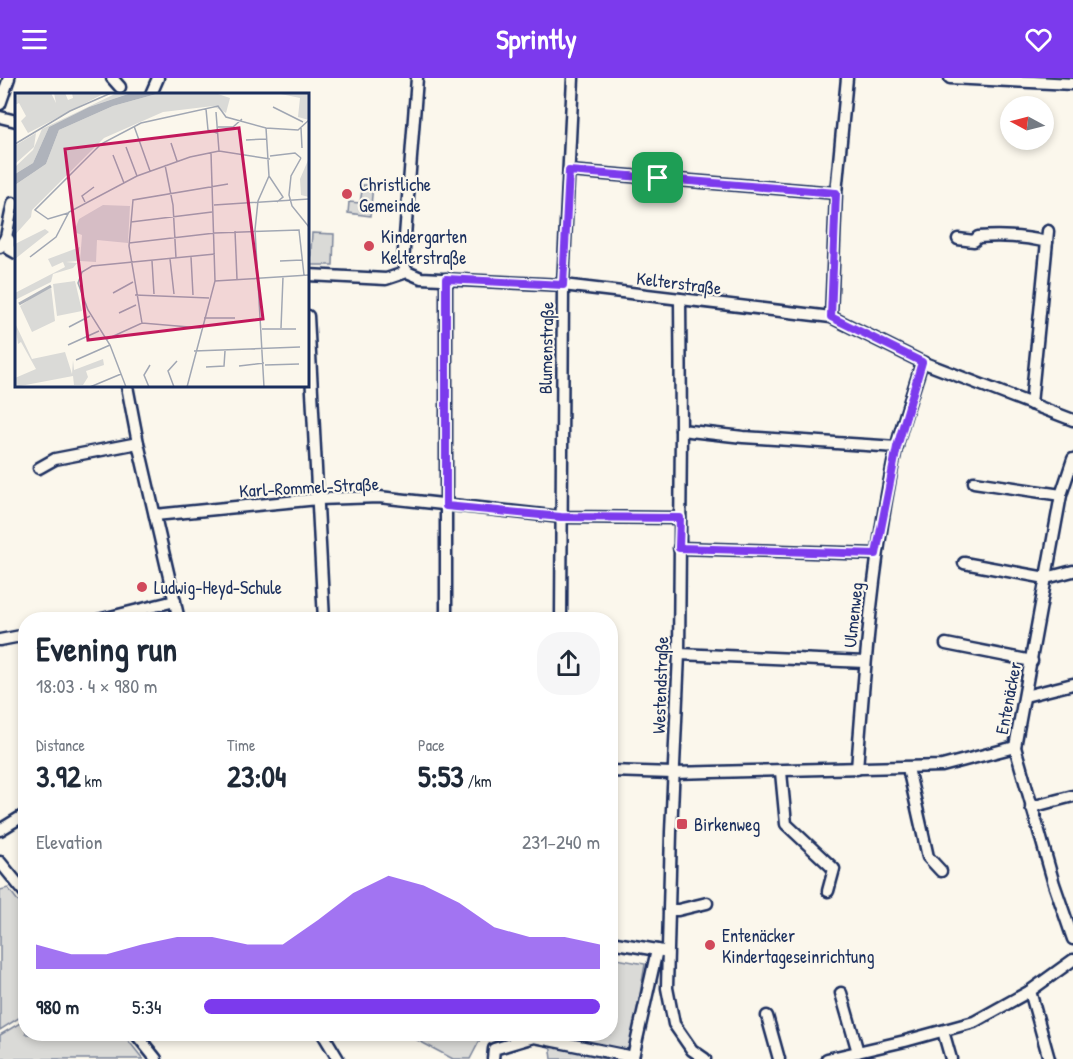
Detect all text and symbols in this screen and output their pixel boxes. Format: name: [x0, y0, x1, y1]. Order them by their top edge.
text: Sprintly: [496, 21, 577, 57]
icon: menu: [18, 23, 51, 56]
icon: heart: [1022, 23, 1055, 56]
inset map: [15, 93, 309, 387]
north arrow: [1000, 96, 1054, 150]
map controls: [1000, 96, 1054, 150]
pin: [632, 152, 683, 203]
icon: arrive: [641, 161, 674, 194]
place label: Christliche Gemeinde: [359, 172, 431, 218]
marker: Christliche Gemeinde: [340, 187, 354, 201]
place label: Kindergarten Kelterstraße: [381, 224, 467, 270]
marker: Kindergarten Kelterstraße: [362, 239, 376, 253]
street label: Kelterstraße: [635, 265, 723, 301]
street label: Blumenstraße: [533, 302, 559, 394]
street label: Karl-Rommel-Straße: [239, 471, 379, 503]
place label: Ludwig-Heyd-Schule: [154, 575, 282, 600]
marker: Ludwig-Heyd-Schule: [135, 580, 149, 594]
street label: Ulmenweg: [837, 581, 869, 649]
text: Evening run: [36, 627, 177, 671]
button: share: [537, 632, 600, 695]
street label: Westendstraße: [646, 636, 674, 734]
street label: Entenäcker: [989, 660, 1027, 736]
text: 18:03 · 4 × 980 m: [36, 672, 157, 699]
text: Distance: [36, 734, 85, 756]
text: Time: [227, 734, 255, 756]
text: Pace: [418, 734, 445, 756]
text: 3.92: [36, 756, 81, 796]
text: 23:04: [227, 756, 286, 796]
text: 5:53: [418, 756, 464, 796]
text: km: [81, 770, 102, 792]
text: /km: [464, 770, 492, 792]
place label: Birkenweg: [694, 812, 760, 837]
marker: Birkenweg: [675, 817, 689, 831]
text: Elevation: [36, 828, 102, 855]
text: 231–240 m: [522, 828, 600, 855]
place label: Entenäcker Kindertageseinrichtung: [722, 923, 874, 969]
marker: Entenäcker Kindertageseinrichtung: [703, 938, 717, 952]
text: 980 m: [36, 993, 79, 1020]
text: 5:34: [132, 993, 162, 1020]

